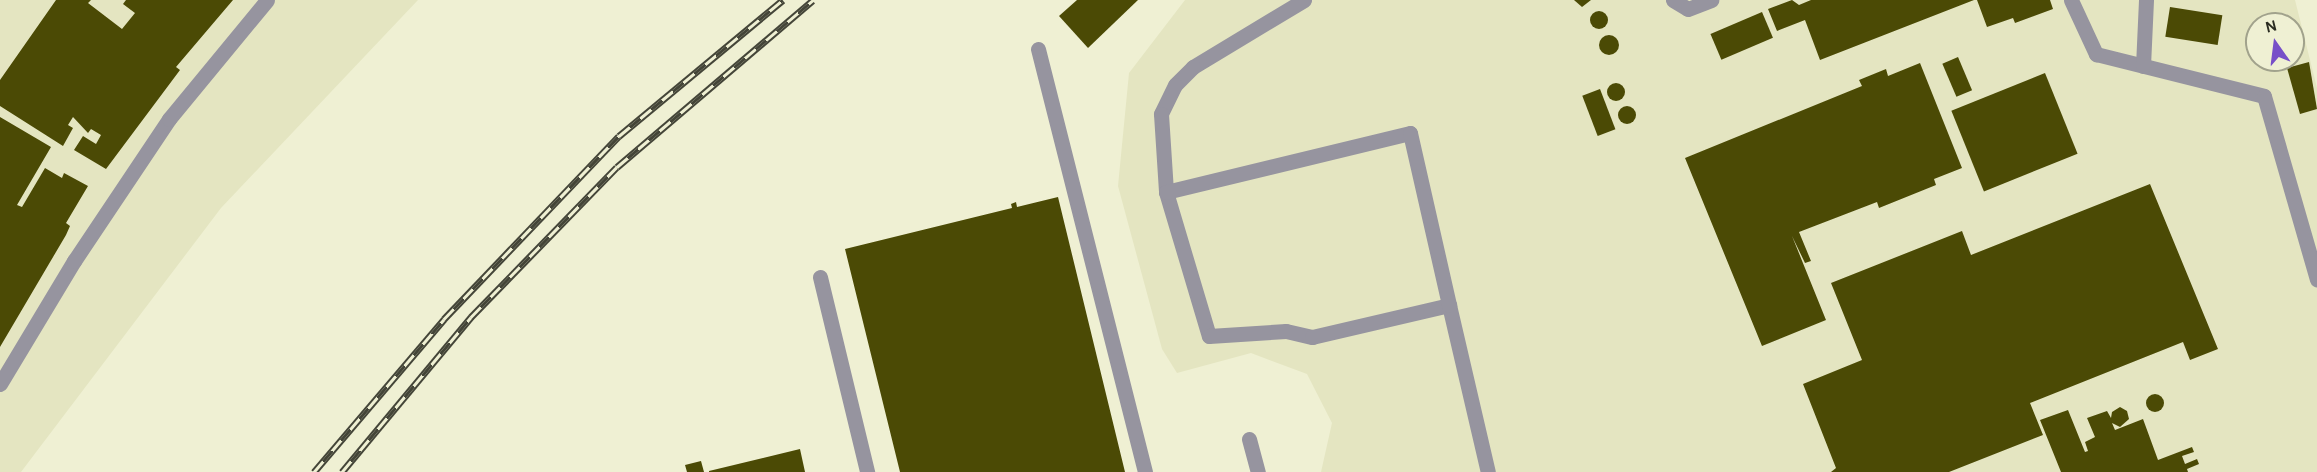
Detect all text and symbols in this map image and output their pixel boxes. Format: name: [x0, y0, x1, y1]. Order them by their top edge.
north arrow: [2245, 12, 2305, 72]
text: N: [2263, 15, 2279, 37]

